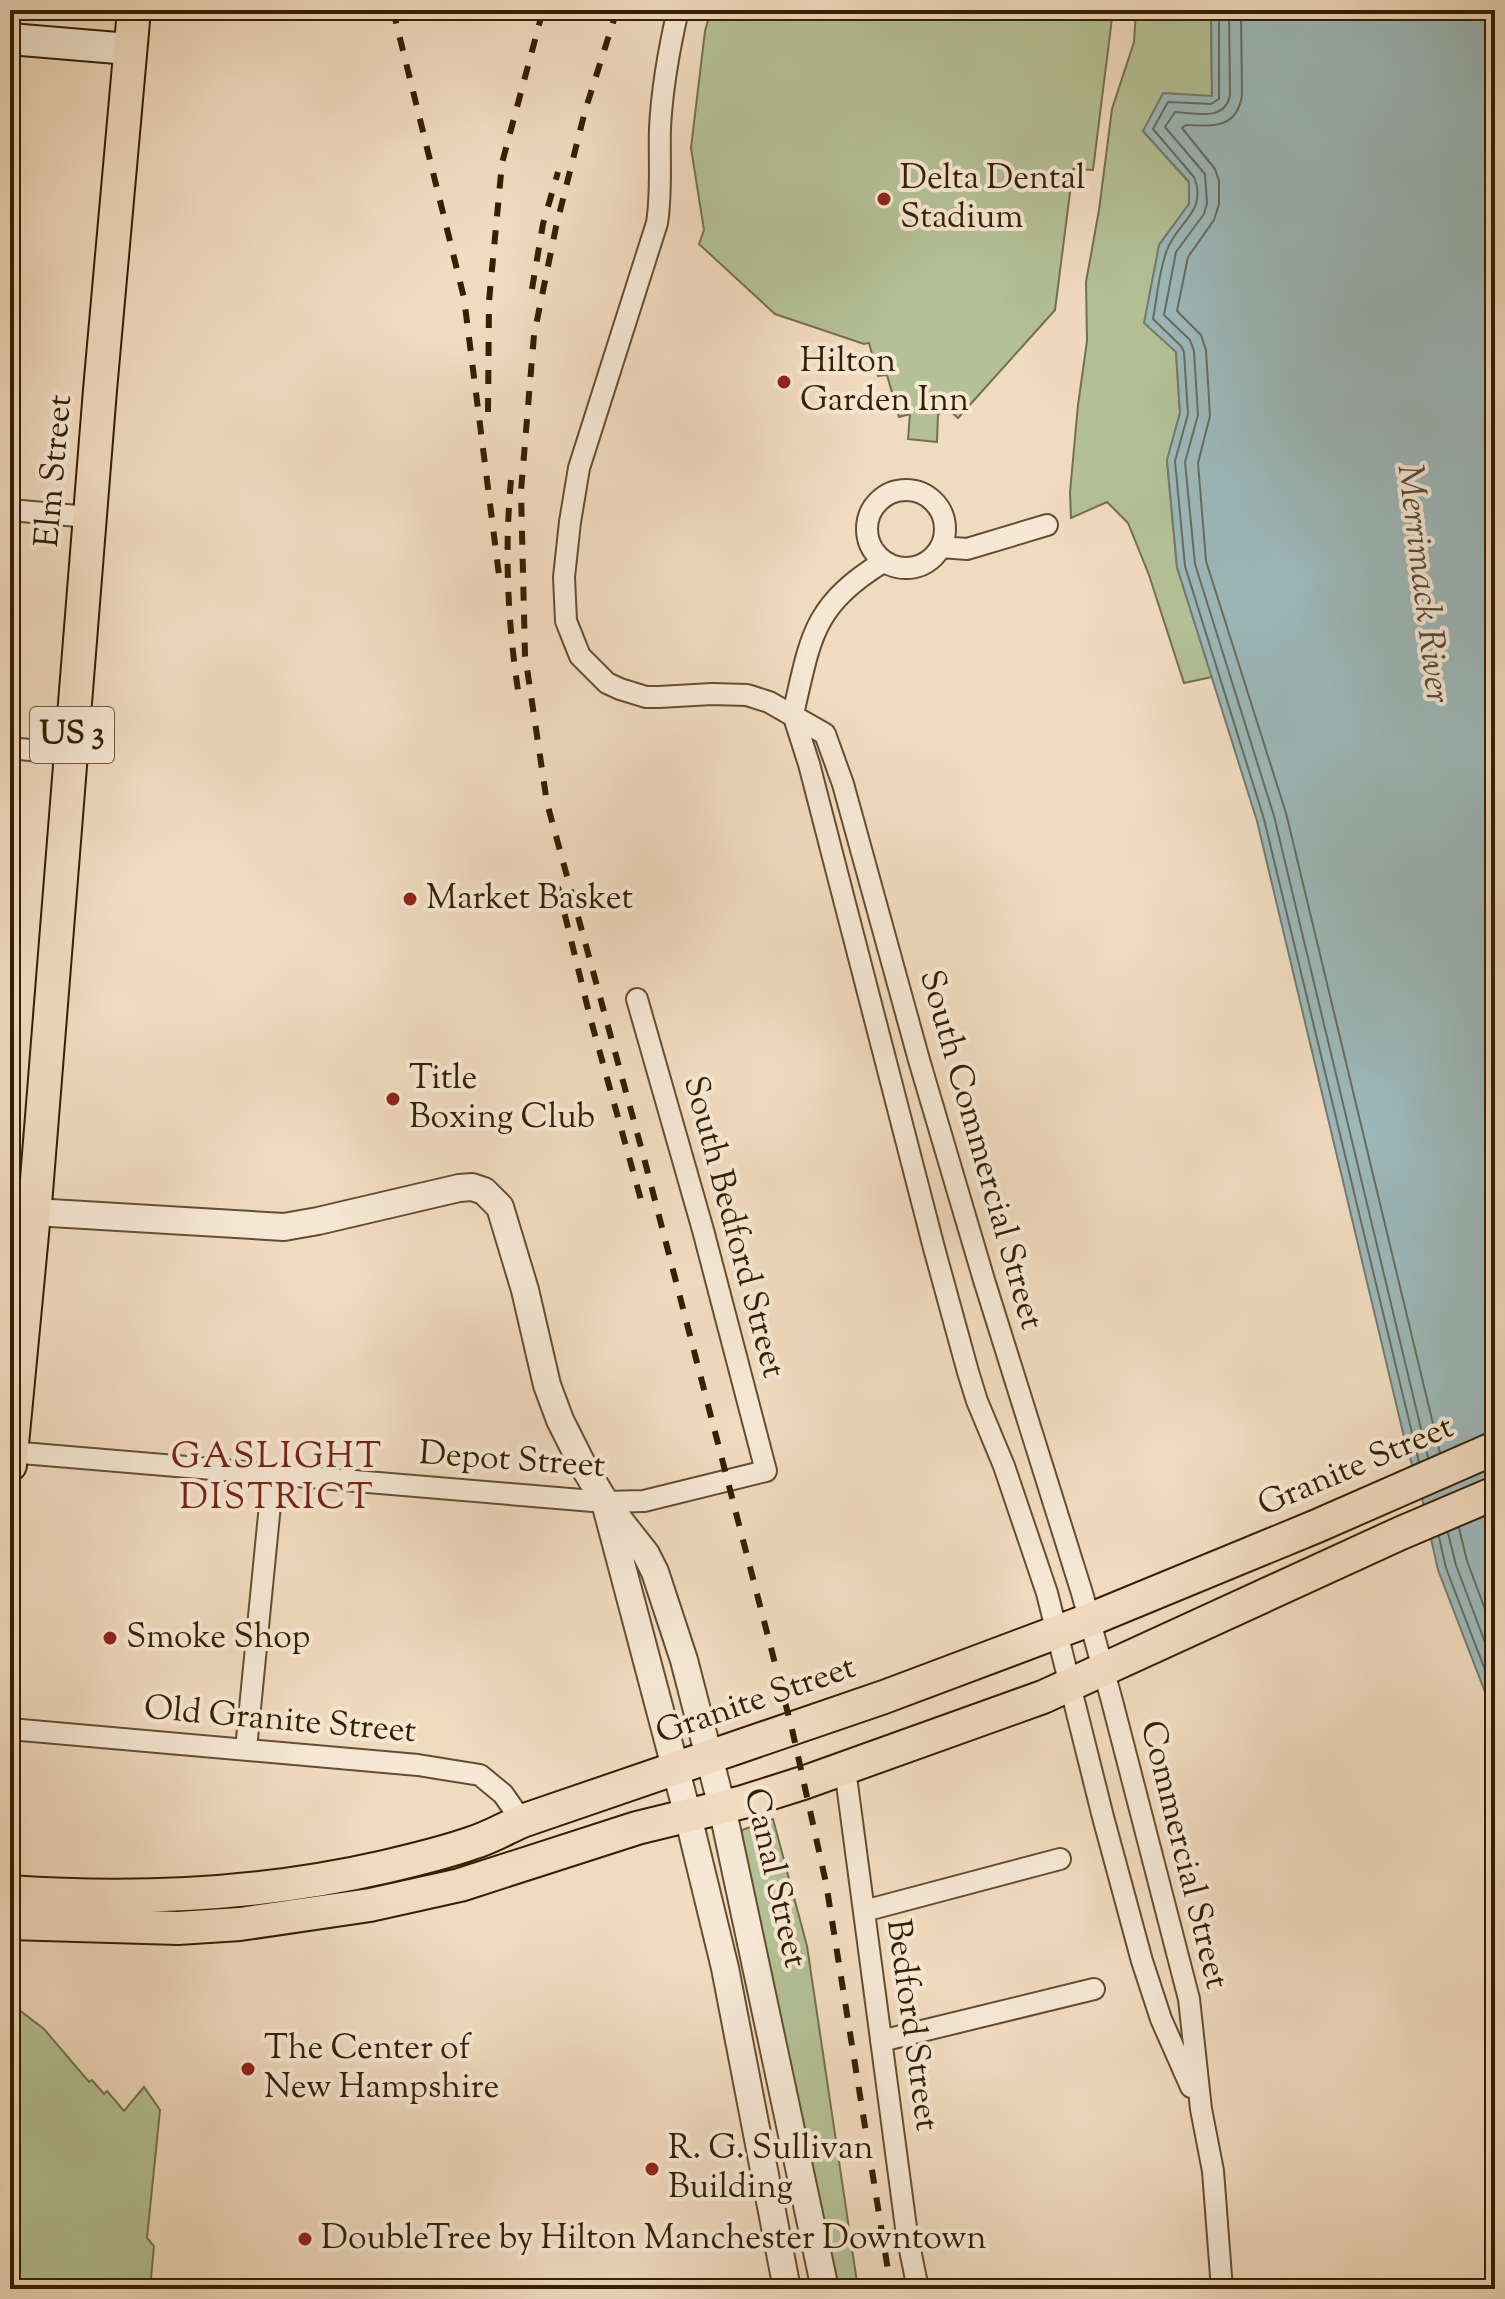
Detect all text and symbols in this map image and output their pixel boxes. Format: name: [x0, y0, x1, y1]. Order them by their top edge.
place label: Delta Dental Stadium: [900, 155, 1086, 243]
marker: Delta Dental Stadium: [875, 190, 893, 208]
place label: Hilton Garden Inn: [800, 338, 969, 426]
marker: Hilton Garden Inn: [775, 373, 793, 391]
street label: Elm Street: [24, 392, 86, 549]
water label: Merrimack River: [1382, 461, 1463, 707]
road number: US 3: [30, 707, 114, 763]
place label: Market Basket: [426, 875, 633, 924]
marker: Market Basket: [401, 890, 419, 908]
street label: South Commercial Street: [905, 964, 1055, 1336]
place label: Title Boxing Club: [409, 1055, 595, 1143]
street label: South Bedford Street: [669, 1071, 797, 1384]
marker: Title Boxing Club: [384, 1090, 402, 1108]
street label: Granite Street: [1251, 1404, 1462, 1530]
street label: Depot Street: [417, 1430, 607, 1492]
district label: GASLIGHT DISTRICT: [171, 1432, 383, 1525]
place label: Smoke Shop: [126, 1614, 310, 1663]
marker: Smoke Shop: [101, 1629, 119, 1647]
street label: Granite Street: [650, 1644, 863, 1758]
street label: Old Granite Street: [142, 1685, 418, 1757]
street label: Commercial Street: [1126, 1716, 1240, 1995]
street label: Canal Street: [730, 1783, 819, 1973]
street label: Bedford Street: [872, 1916, 950, 2134]
place label: The Center of New Hampshire: [264, 2025, 499, 2113]
marker: The Center of New Hampshire: [239, 2060, 257, 2078]
place label: R. G. Sullivan Building: [668, 2125, 874, 2213]
marker: R. G. Sullivan Building: [643, 2160, 661, 2178]
place label: DoubleTree by Hilton Manchester Downtown: [321, 2215, 986, 2264]
marker: DoubleTree by Hilton Manchester Downtown: [296, 2230, 314, 2248]

